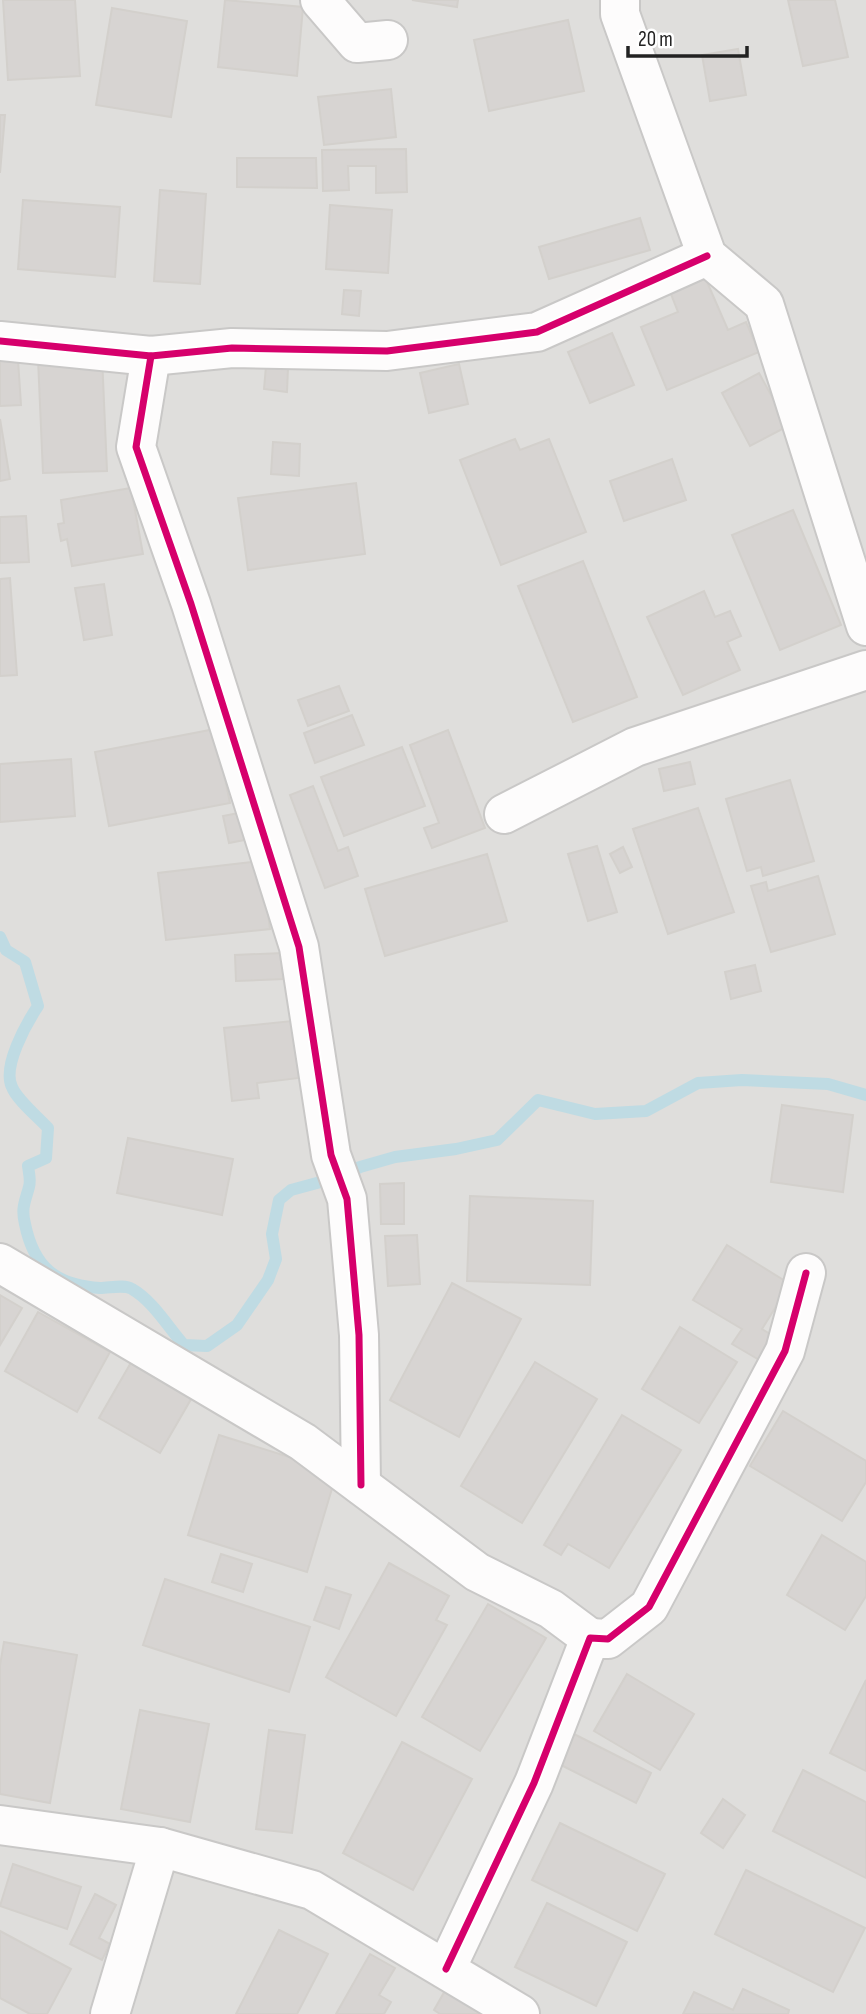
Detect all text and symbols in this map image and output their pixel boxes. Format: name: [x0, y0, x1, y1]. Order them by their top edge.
scale bar: [628, 14, 747, 58]
text: 20 m: [638, 27, 673, 52]

